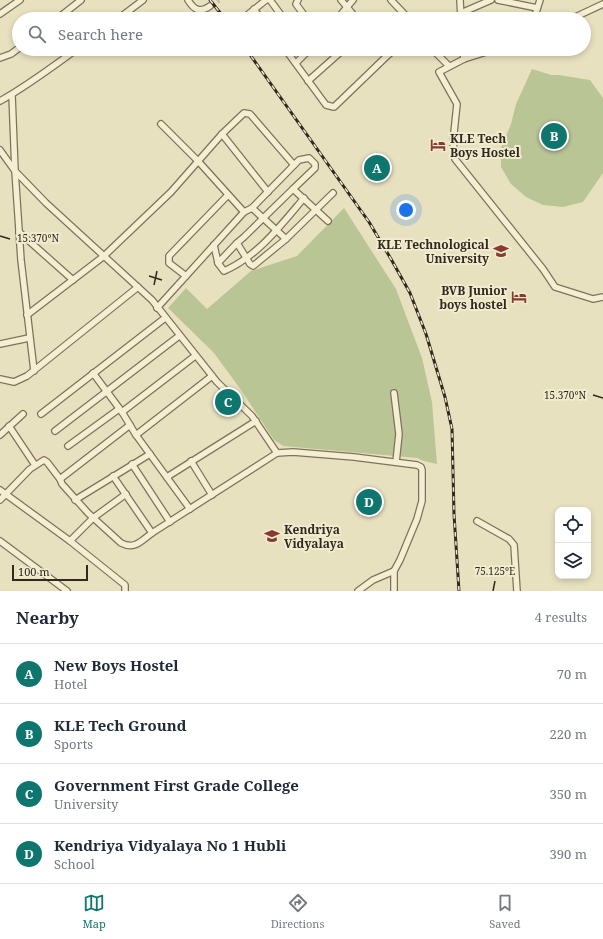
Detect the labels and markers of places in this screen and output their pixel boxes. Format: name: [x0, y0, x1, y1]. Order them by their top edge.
pin: B: [541, 121, 567, 151]
place label: KLE Tech Boys Hostel: [450, 130, 521, 161]
hotel icon: KLE Tech Boys Hostel: [429, 136, 447, 154]
pin: A: [364, 153, 390, 183]
place label: KLE Technological University: [377, 236, 490, 267]
school or university icon: KLE Technological University: [492, 242, 510, 260]
place label: BVB Junior boys hostel: [439, 282, 508, 313]
hotel icon: BVB Junior boys hostel: [510, 288, 528, 306]
pin: C: [215, 387, 241, 417]
pin: D: [356, 487, 382, 517]
place label: Kendriya Vidyalaya: [284, 521, 344, 552]
school or university icon: Kendriya Vidyalaya: [263, 527, 281, 545]

